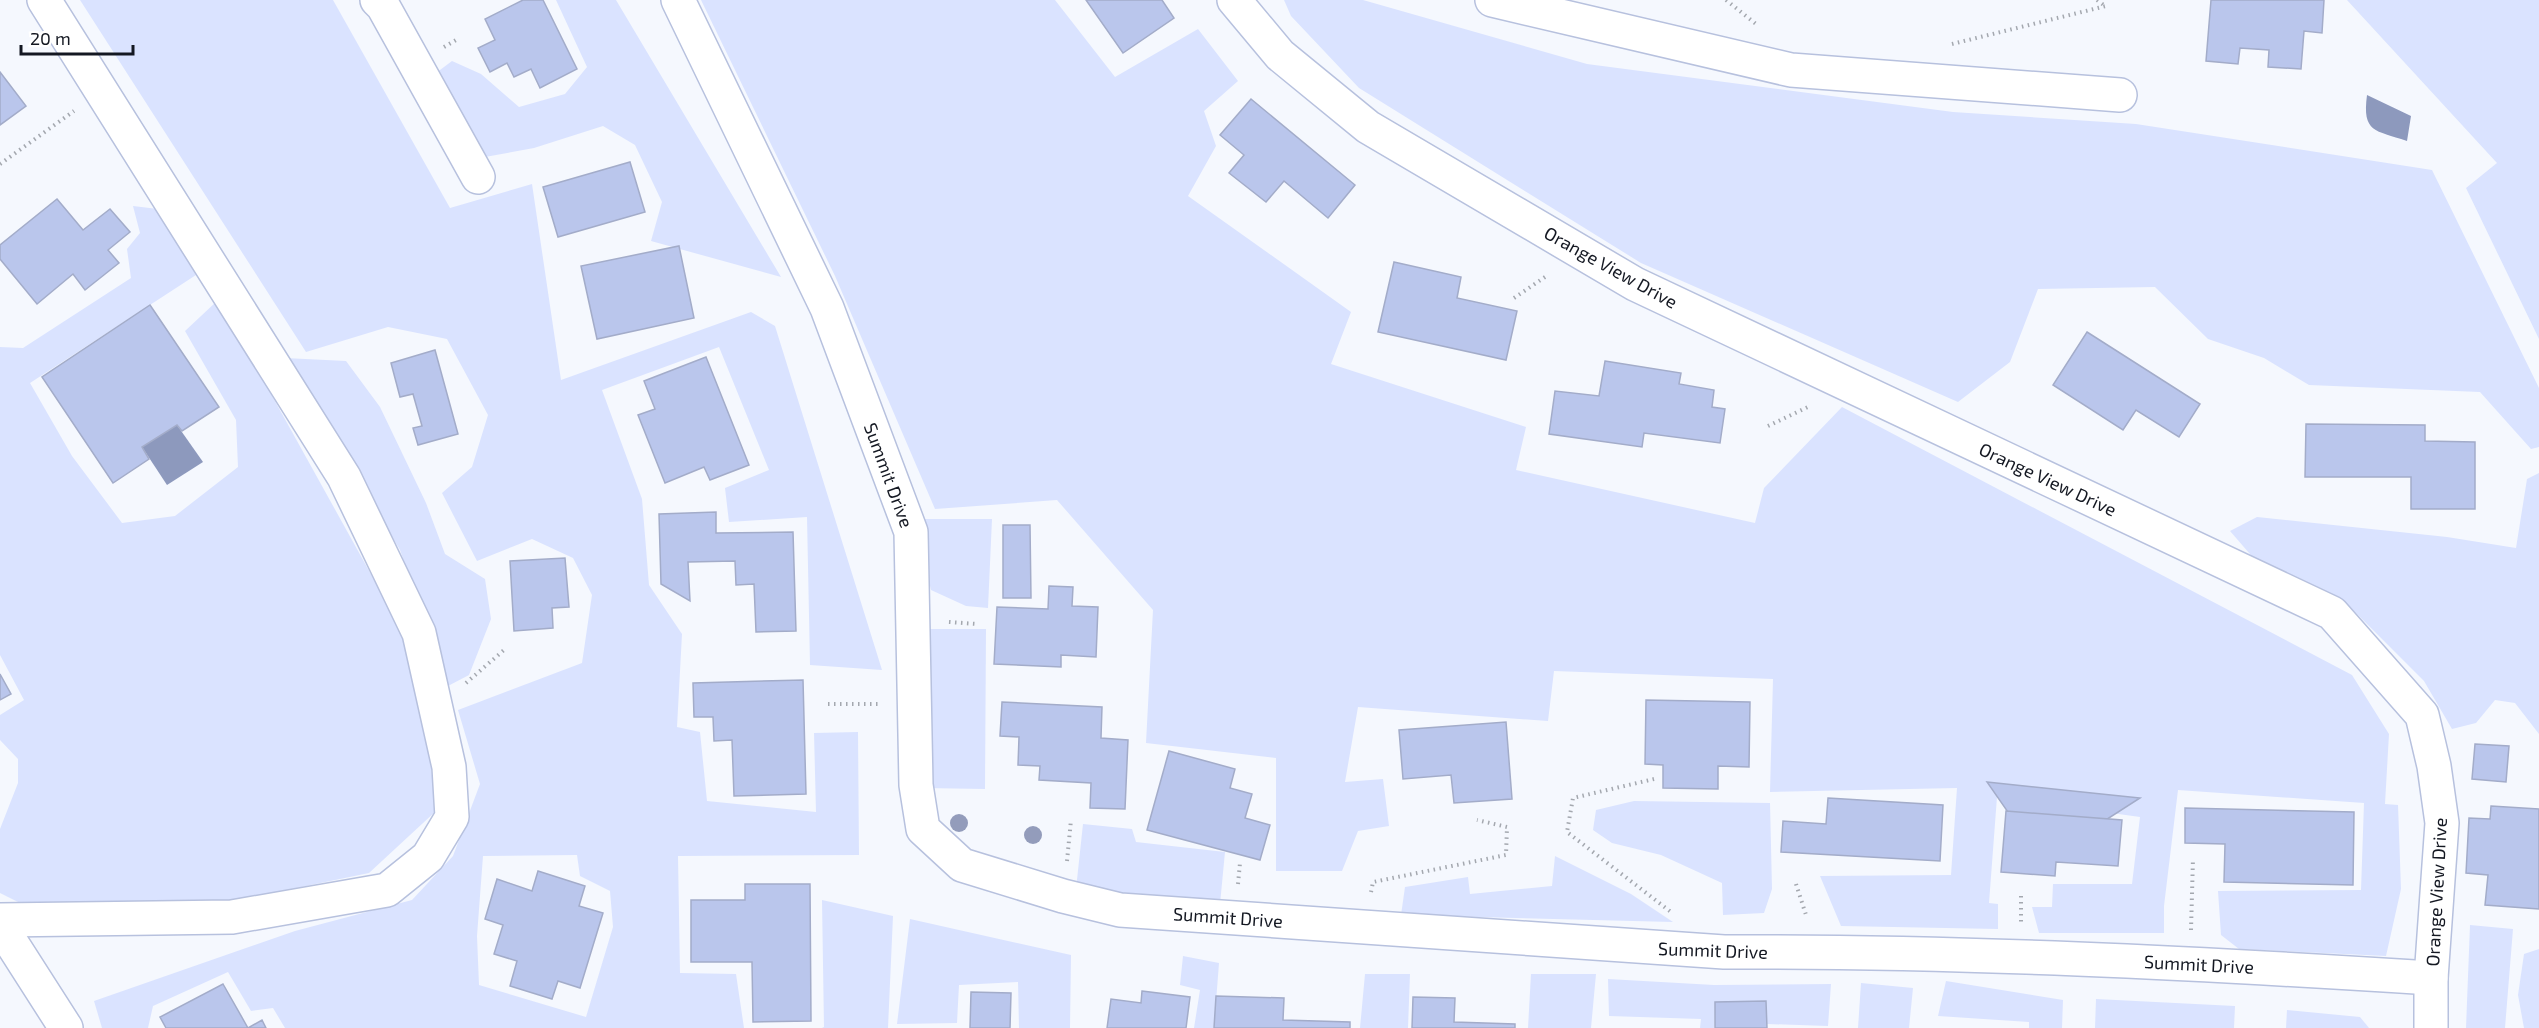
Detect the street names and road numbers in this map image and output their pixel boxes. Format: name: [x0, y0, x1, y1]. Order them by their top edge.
street label: Orange View Drive: [1540, 221, 1682, 313]
street label: Summit Drive: [860, 420, 918, 530]
street label: Orange View Drive: [1976, 438, 2120, 520]
street label: Orange View Drive: [2421, 817, 2451, 967]
street label: Summit Drive: [1172, 902, 1284, 932]
street label: Summit Drive: [1658, 937, 1768, 963]
street label: Summit Drive: [2144, 950, 2254, 978]

